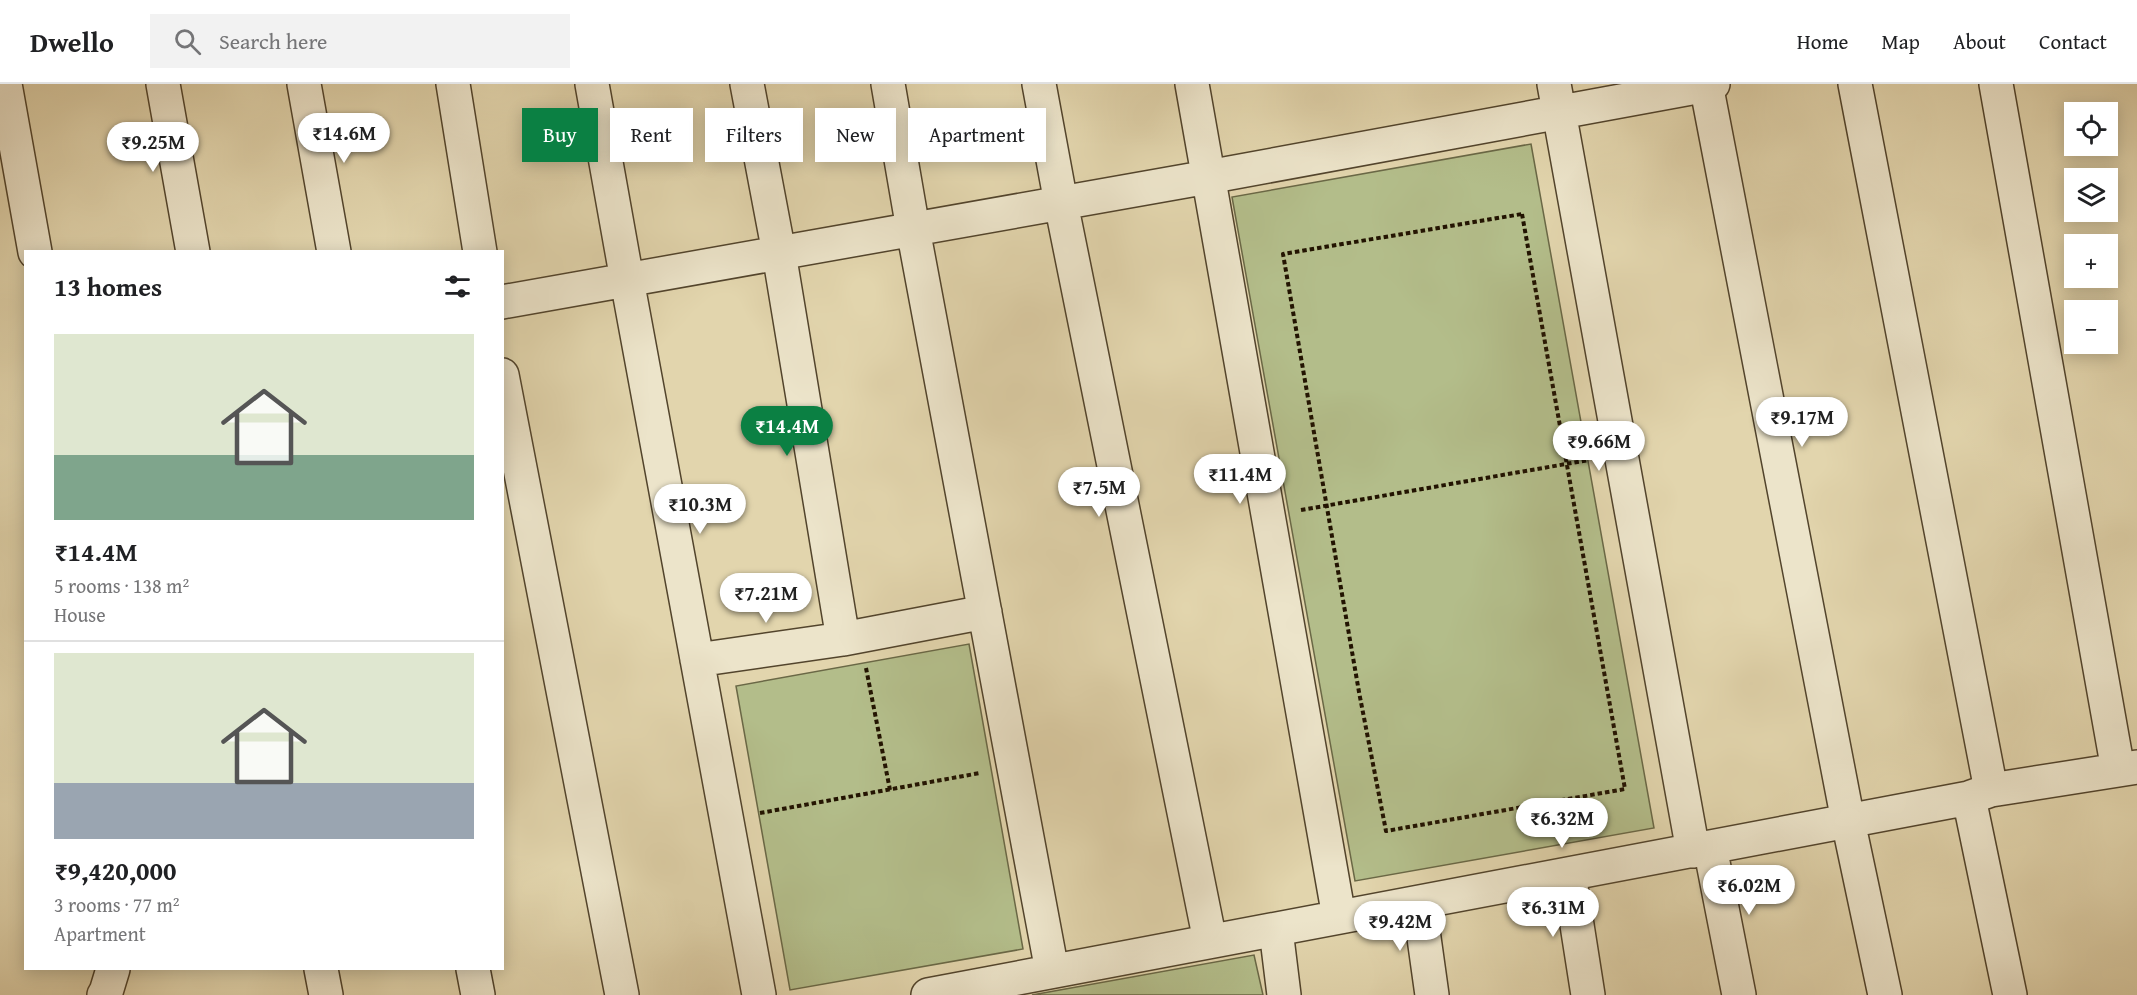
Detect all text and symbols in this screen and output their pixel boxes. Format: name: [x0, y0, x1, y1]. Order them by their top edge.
search box: [150, 14, 570, 68]
text: Dwello: [30, 21, 114, 62]
icon: search: [171, 25, 204, 58]
text: Search here: [219, 25, 327, 57]
text: Home: [1797, 26, 1848, 57]
text: Map: [1881, 26, 1920, 57]
text: About: [1953, 26, 2006, 57]
text: Contact: [2039, 26, 2107, 57]
map controls: [2064, 102, 2118, 354]
button: locate: [2064, 102, 2118, 156]
chip: Buy: [522, 108, 598, 162]
chip: Rent: [610, 108, 693, 162]
chip: Filters: [705, 108, 803, 162]
chip: New: [815, 108, 896, 162]
chip: Apartment: [908, 108, 1046, 162]
pin: ₹14.6M: [295, 113, 393, 164]
text: ₹14.6M: [312, 118, 376, 147]
pin: ₹9.25M: [104, 122, 202, 173]
text: ₹9.25M: [121, 127, 185, 156]
button: layers: [2064, 168, 2118, 222]
button: +: [2064, 234, 2118, 288]
text: 13 homes: [54, 267, 162, 306]
icon: filters: [441, 270, 474, 303]
button: −: [2064, 300, 2118, 354]
icon: home: [210, 373, 318, 481]
pin: ₹9.17M: [1753, 397, 1851, 448]
text: ₹9.17M: [1770, 402, 1834, 431]
pin: ₹14.4M: [738, 406, 836, 457]
text: ₹14.4M: [755, 411, 819, 440]
pin: ₹9.66M: [1550, 421, 1648, 472]
text: ₹9.66M: [1567, 426, 1631, 455]
pin: ₹11.4M: [1191, 454, 1289, 505]
text: ₹11.4M: [1208, 459, 1272, 488]
pin: ₹7.5M: [1057, 467, 1141, 518]
text: ₹7.5M: [1072, 472, 1126, 501]
pin: ₹10.3M: [651, 484, 749, 535]
text: ₹10.3M: [668, 489, 732, 518]
text: ₹14.4M: [54, 532, 138, 571]
text: 5 rooms · 138 m²: [54, 571, 189, 600]
pin: ₹7.21M: [717, 573, 815, 624]
text: ₹7.21M: [734, 578, 798, 607]
text: House: [54, 600, 106, 629]
icon: home: [210, 692, 318, 800]
pin: ₹6.32M: [1513, 798, 1611, 849]
text: ₹6.32M: [1530, 803, 1594, 832]
text: ₹9,420,000: [54, 851, 176, 890]
pin: ₹6.02M: [1700, 865, 1798, 916]
text: ₹6.02M: [1717, 870, 1781, 899]
pin: ₹6.31M: [1504, 887, 1602, 938]
text: 3 rooms · 77 m²: [54, 890, 180, 919]
text: ₹6.31M: [1521, 892, 1585, 921]
pin: ₹9.42M: [1351, 901, 1449, 952]
text: ₹9.42M: [1368, 906, 1432, 935]
text: Apartment: [54, 919, 146, 948]

